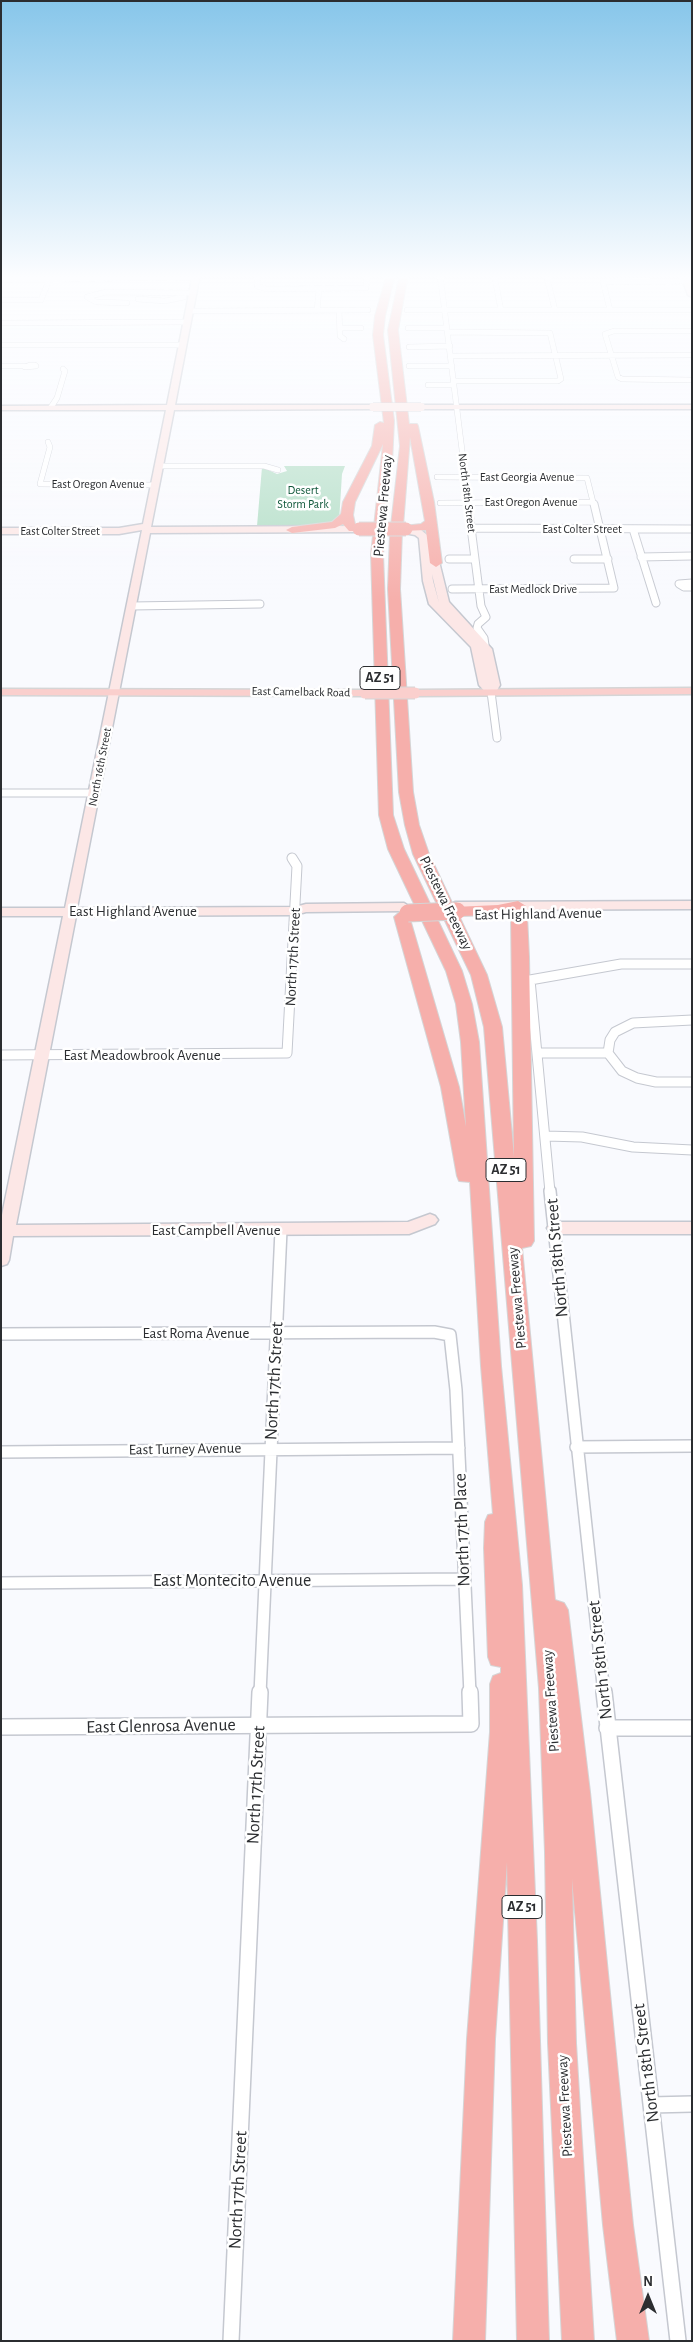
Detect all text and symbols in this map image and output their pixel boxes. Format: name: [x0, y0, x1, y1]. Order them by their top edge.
street label: North 18th Street: [455, 453, 479, 533]
street label: Piestewa Freeway: [370, 454, 396, 558]
street label: East Georgia Avenue: [480, 470, 574, 484]
street label: East Oregon Avenue: [52, 477, 144, 491]
park label: Desert Storm Park: [277, 483, 329, 511]
street label: East Oregon Avenue: [485, 495, 577, 509]
street label: East Colter Street: [542, 522, 622, 536]
street label: East Colter Street: [20, 524, 100, 538]
street label: East Medlock Drive: [489, 582, 577, 596]
road number: AZ 51: [360, 666, 400, 690]
street label: East Camelback Road: [252, 684, 350, 700]
street label: North 16th Street: [85, 727, 115, 807]
street label: Piestewa Freeway: [415, 853, 477, 953]
street label: East Highland Avenue: [69, 902, 197, 920]
street label: East Highland Avenue: [474, 904, 602, 924]
street label: North 17th Street: [281, 907, 305, 1007]
street label: East Meadowbrook Avenue: [63, 1046, 221, 1064]
road number: AZ 51: [486, 1158, 526, 1182]
street label: North 18th Street: [541, 1197, 573, 1319]
street label: East Campbell Avenue: [151, 1221, 281, 1239]
street label: Piestewa Freeway: [504, 1246, 530, 1350]
street label: North 17th Street: [260, 1321, 288, 1441]
street label: East Roma Avenue: [143, 1324, 249, 1342]
street label: East Turney Avenue: [129, 1439, 241, 1459]
street label: North 17th Place: [449, 1473, 475, 1587]
street label: East Montecito Avenue: [153, 1570, 311, 1592]
street label: North 18th Street: [583, 1599, 617, 1721]
street label: Piestewa Freeway: [538, 1649, 564, 1753]
street label: East Glenrosa Avenue: [86, 1714, 236, 1738]
street label: North 17th Street: [242, 1725, 270, 1845]
road number: AZ 51: [502, 1895, 542, 1918]
street label: North 18th Street: [628, 2002, 664, 2124]
street label: Piestewa Freeway: [553, 2054, 577, 2158]
street label: North 17th Street: [224, 2130, 252, 2250]
north arrow: [623, 2272, 673, 2322]
text: N: [643, 2275, 653, 2289]

